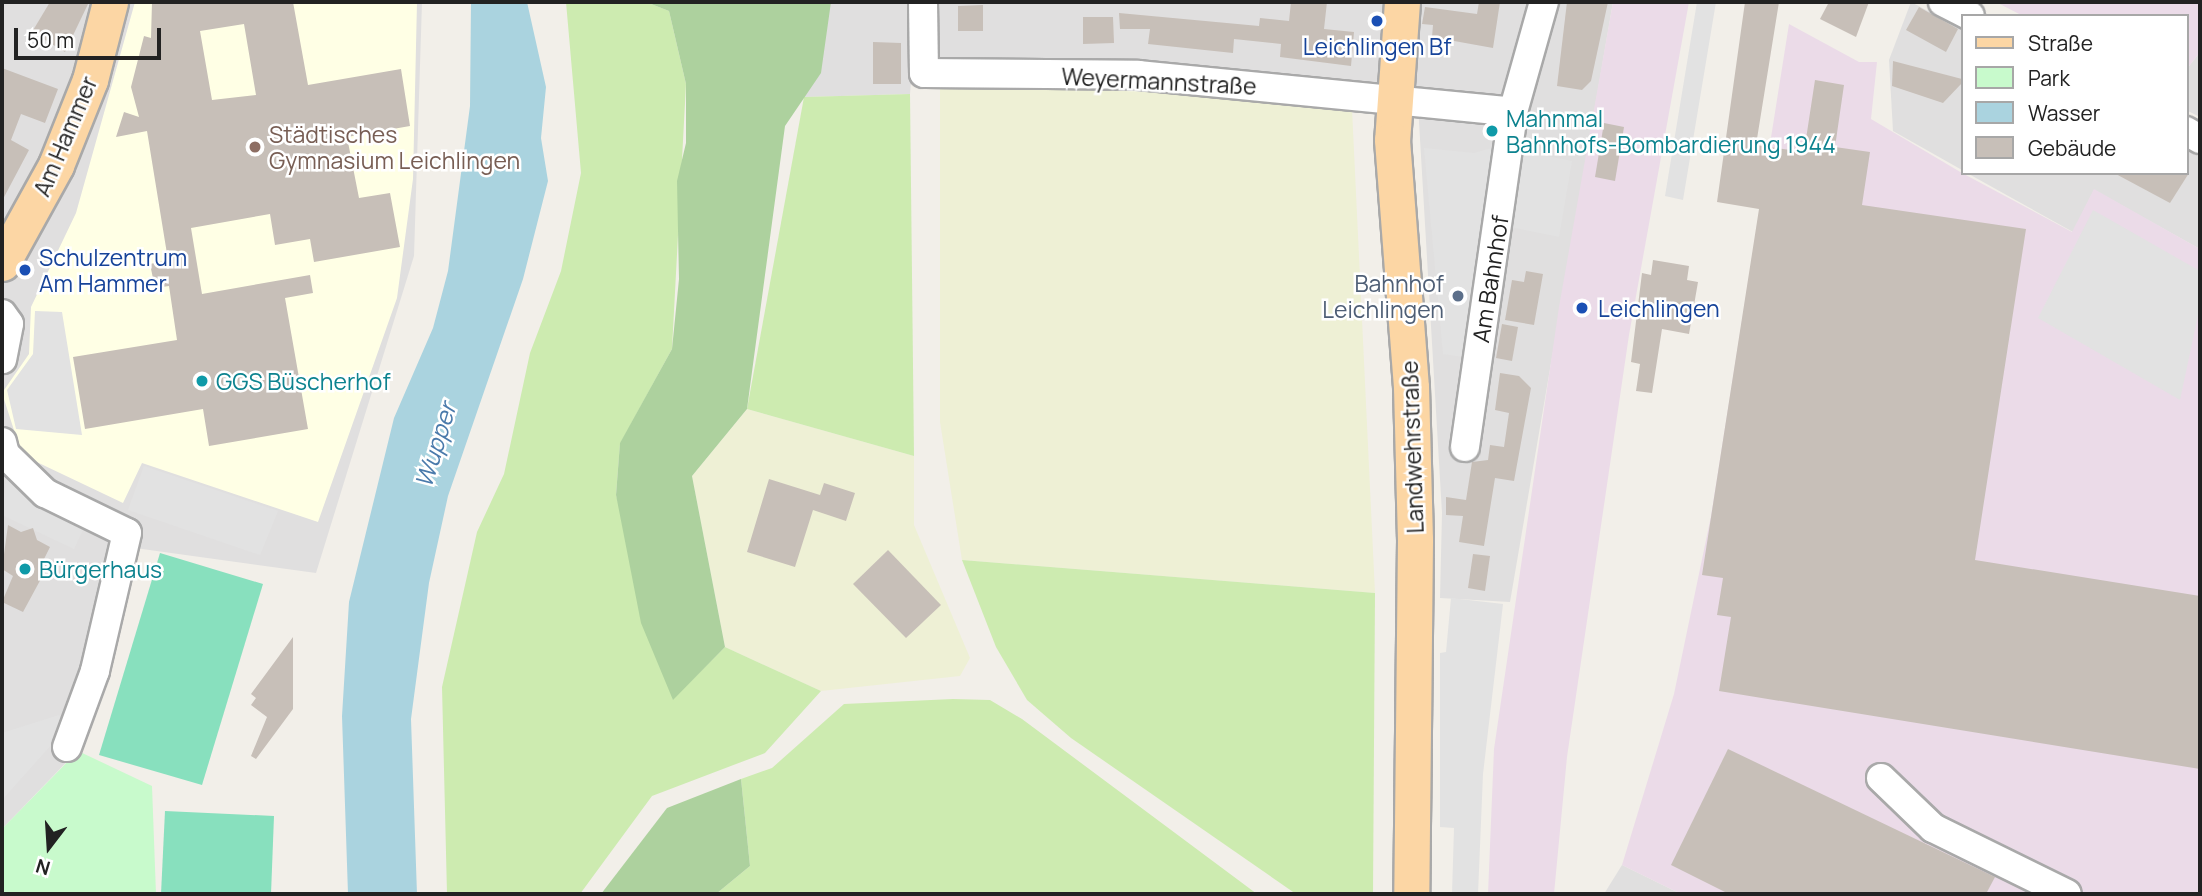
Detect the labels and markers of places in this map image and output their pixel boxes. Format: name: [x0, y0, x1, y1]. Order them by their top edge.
marker: Leichlingen Bf: [1369, 13, 1385, 29]
place label: Leichlingen Bf: [1303, 32, 1451, 60]
place label: Mahnmal Bahnhofs-Bombardierung 1944: [1506, 104, 1836, 158]
place label: Städtisches Gymnasium Leichlingen: [269, 120, 520, 174]
marker: Mahnmal Bahnhofs-Bombardierung 1944: [1484, 123, 1500, 139]
marker: Städtisches Gymnasium Leichlingen: [247, 139, 263, 155]
place label: Schulzentrum Am Hammer: [39, 243, 187, 297]
marker: Schulzentrum Am Hammer: [17, 262, 33, 278]
place label: Bahnhof Leichlingen: [1322, 269, 1444, 323]
marker: Bahnhof Leichlingen: [1450, 288, 1466, 304]
place label: Leichlingen: [1598, 294, 1720, 322]
marker: Leichlingen: [1572, 298, 1592, 318]
place label: GGS Büscherhof: [216, 367, 391, 395]
marker: GGS Büscherhof: [194, 373, 210, 389]
place label: Bürgerhaus: [39, 555, 162, 583]
marker: Bürgerhaus: [17, 561, 33, 577]

